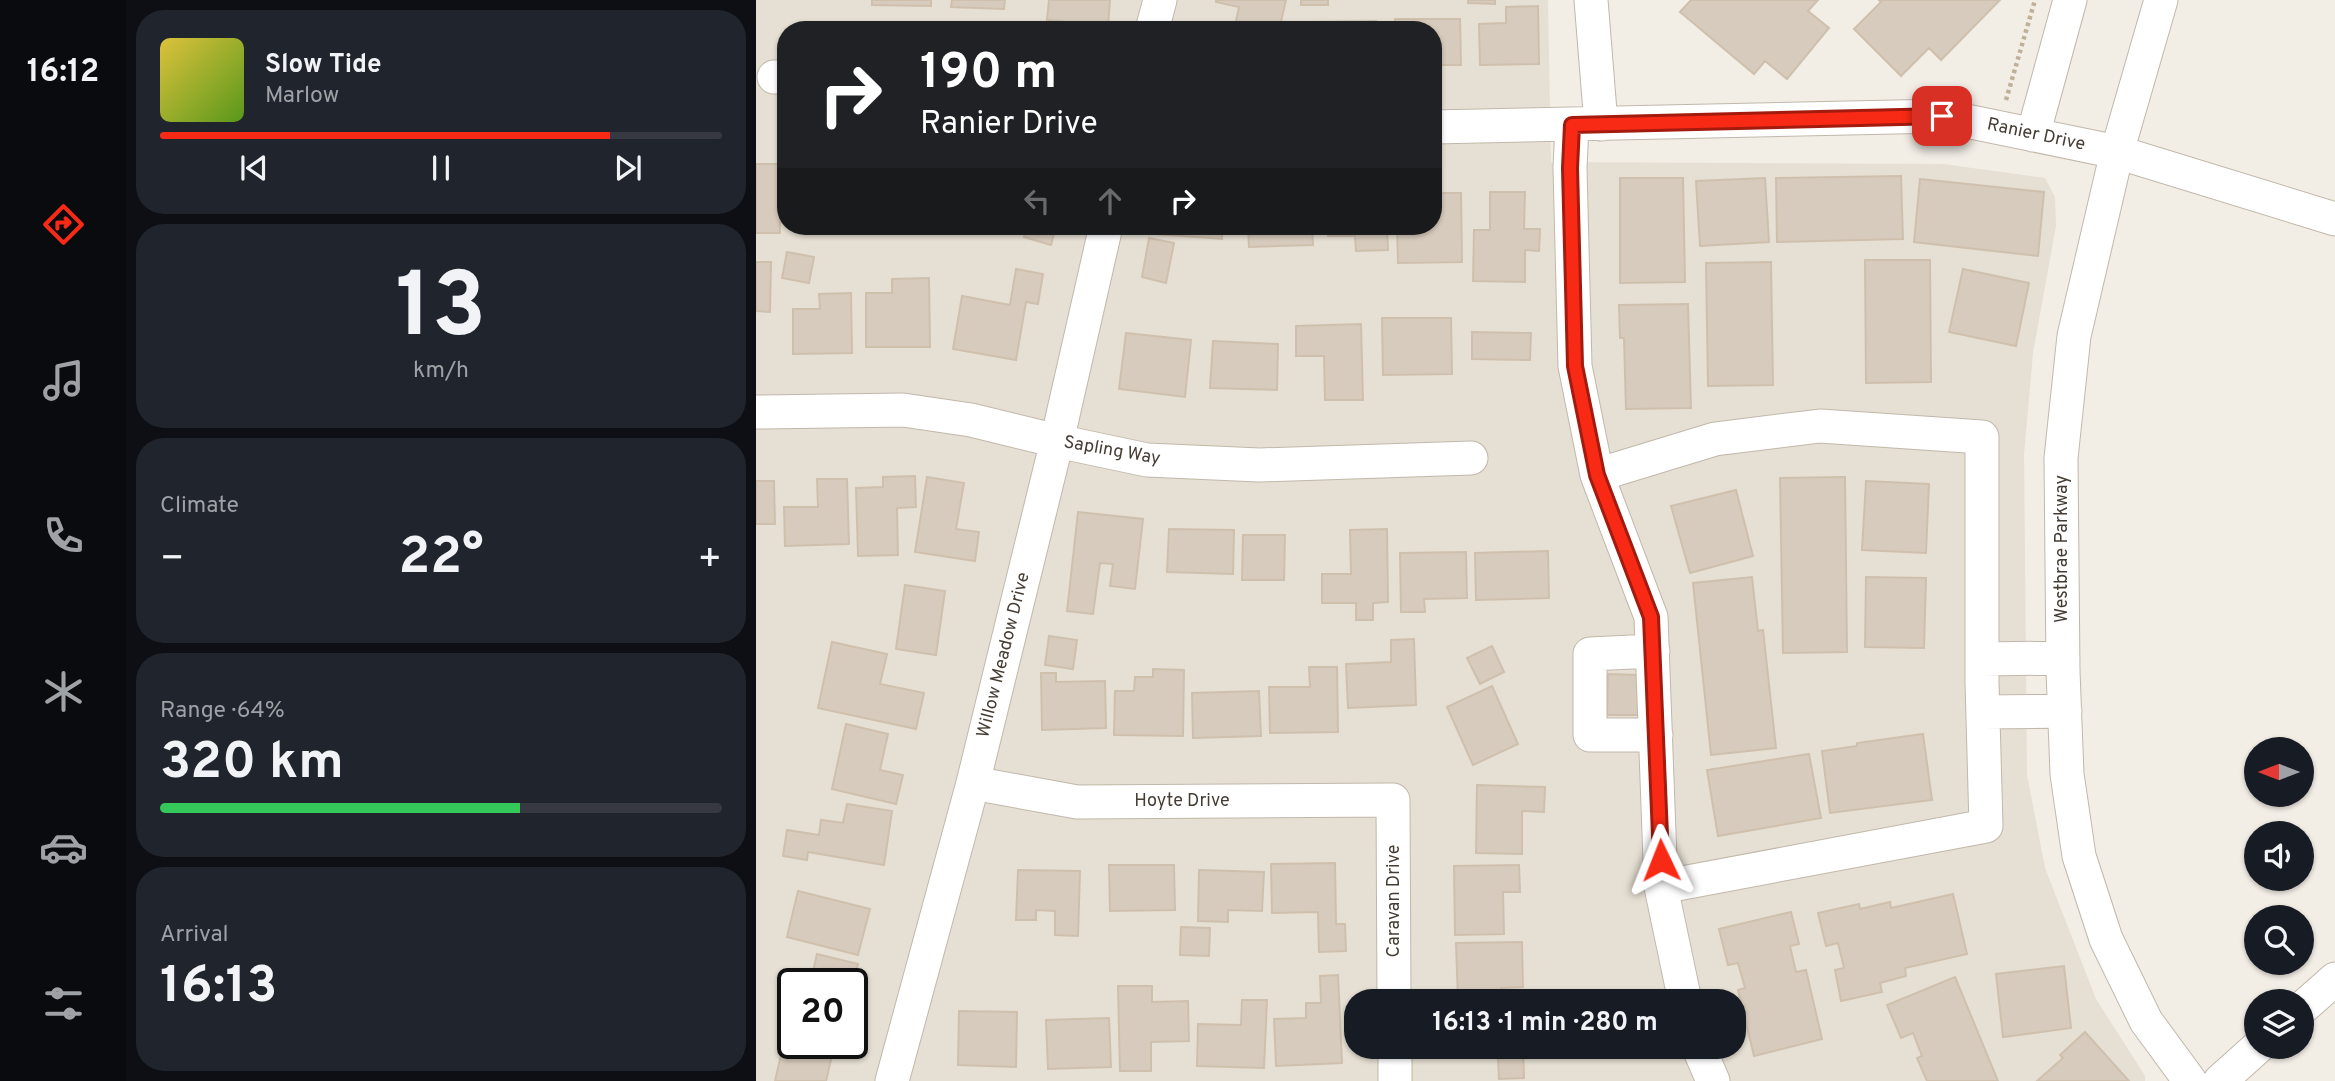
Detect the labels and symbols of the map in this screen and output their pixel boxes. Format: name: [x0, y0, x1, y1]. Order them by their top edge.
pin: [1912, 86, 1972, 146]
street label: Ranier Drive: [1985, 113, 2087, 157]
street label: Sapling Way: [1062, 431, 1162, 471]
street label: Westbrae Parkway: [2051, 475, 2074, 623]
street label: Willow Meadow Drive: [972, 570, 1036, 740]
north arrow: [2244, 737, 2314, 807]
street label: Hoyte Drive: [1134, 790, 1230, 813]
position arrow: [1624, 823, 1698, 897]
street label: Caravan Drive: [1383, 845, 1406, 958]
speed limit sign: 20: [777, 968, 868, 1059]

